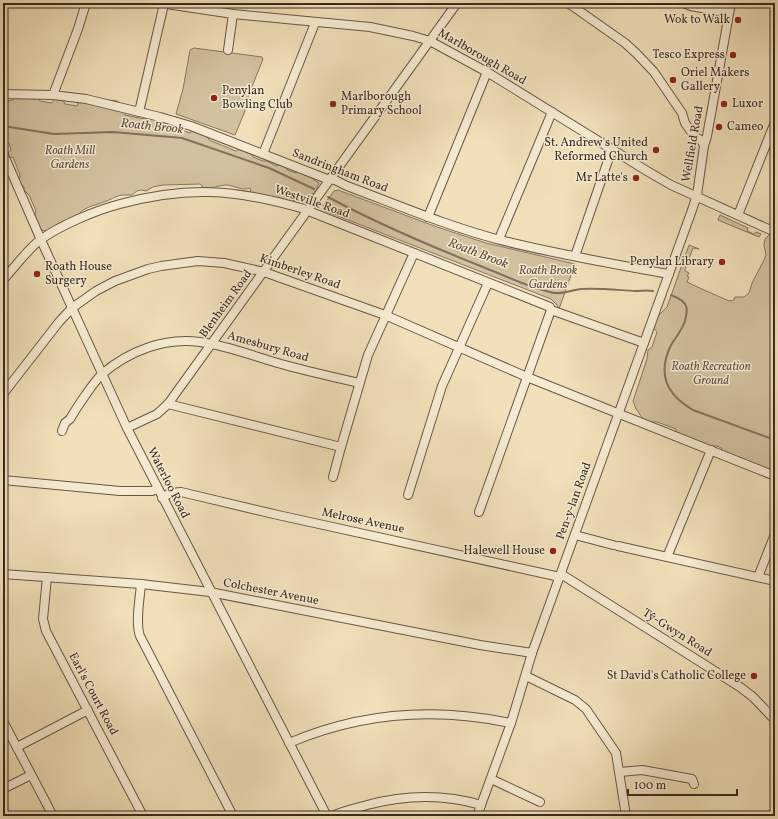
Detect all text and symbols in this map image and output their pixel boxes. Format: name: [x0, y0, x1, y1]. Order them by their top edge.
place label: Wok to Walk: [664, 12, 730, 28]
marker: Wok to Walk: [733, 15, 743, 25]
street label: Marlborough Road: [435, 25, 529, 89]
place label: Tesco Express: [653, 47, 725, 63]
marker: Tesco Express: [728, 50, 738, 60]
place label: Oriel Makers Gallery: [681, 65, 749, 95]
marker: Oriel Makers Gallery: [668, 75, 678, 85]
place label: Penylan Bowling Club: [222, 83, 293, 113]
place label: Marlborough Primary School: [341, 89, 422, 119]
marker: Penylan Bowling Club: [209, 93, 219, 103]
place label: Luxor: [732, 96, 763, 112]
marker: Marlborough Primary School: [328, 99, 338, 109]
marker: Luxor: [719, 99, 729, 109]
street label: Wellfield Road: [678, 104, 708, 183]
water label: Roath Brook: [120, 115, 184, 139]
place label: Cameo: [727, 119, 764, 135]
marker: Cameo: [714, 122, 724, 132]
place label: St. Andrew's United Reformed Church: [544, 135, 648, 165]
park label: Roath Mill Gardens: [45, 143, 95, 173]
street label: Sandringham Road: [290, 145, 391, 197]
marker: St. Andrew's United Reformed Church: [651, 145, 661, 155]
place label: Mr Latte's: [576, 170, 628, 186]
marker: Mr Latte's: [631, 173, 641, 183]
street label: Westville Road: [272, 182, 352, 222]
water label: Roath Brook: [445, 234, 511, 274]
street label: Kimberley Road: [257, 251, 343, 293]
place label: Penylan Library: [630, 254, 714, 270]
marker: Penylan Library: [717, 257, 727, 267]
place label: Roath House Surgery: [45, 259, 112, 289]
park label: Roath Brook Gardens: [519, 263, 578, 293]
street label: Blenheim Road: [196, 267, 256, 341]
marker: Roath House Surgery: [32, 269, 42, 279]
street label: Amesbury Road: [225, 328, 311, 366]
park label: Roath Recreation Ground: [671, 359, 751, 389]
street label: Waterloo Road: [143, 445, 193, 521]
street label: Pen-y-lan Road: [553, 460, 595, 542]
street label: Melrose Avenue: [320, 504, 406, 538]
place label: Halewell House: [463, 543, 545, 559]
marker: Halewell House: [548, 546, 558, 556]
street label: Colchester Avenue: [222, 575, 321, 609]
street label: Tŷ-Gwyn Road: [639, 605, 715, 661]
street label: Earl's Court Road: [64, 650, 122, 738]
place label: St David's Catholic College: [607, 668, 746, 684]
marker: St David's Catholic College: [749, 671, 759, 681]
scale bar: [628, 771, 737, 797]
text: 100 m: [634, 778, 667, 794]

